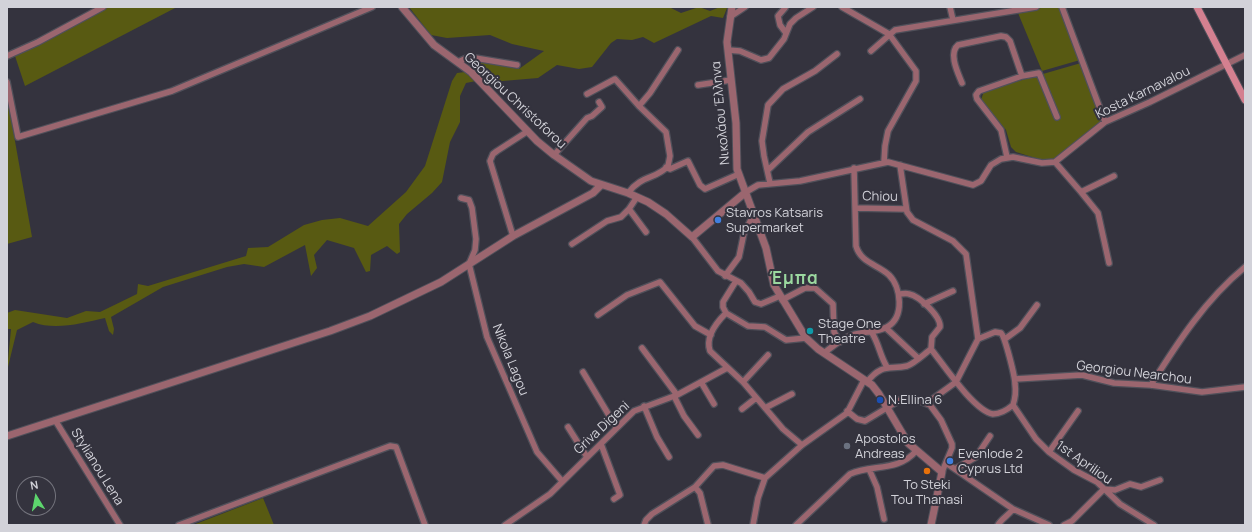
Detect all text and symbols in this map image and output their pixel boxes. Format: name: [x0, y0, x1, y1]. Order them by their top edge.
street label: Georgiou Christoforou: [461, 50, 569, 152]
street label: Νικολάου Έλληνα: [709, 60, 733, 166]
street label: Kosta Karnavalou: [1093, 63, 1193, 123]
street label: Chiou: [862, 189, 898, 205]
place label: Stavros Katsaris Supermarket: [726, 205, 823, 236]
marker: Stavros Katsaris Supermarket: [713, 215, 723, 225]
district label: Έμπα: [769, 269, 819, 289]
place label: Stage One Theatre: [818, 316, 881, 347]
street label: Nikola Lagou: [489, 322, 531, 398]
marker: Stage One Theatre: [805, 326, 815, 336]
street label: Georgiou Nearchou: [1075, 358, 1193, 388]
place label: N.Ellina 6: [888, 392, 942, 408]
marker: N.Ellina 6: [875, 395, 885, 405]
street label: Griva Digeni: [571, 398, 633, 458]
street label: Stylianou Lena: [67, 426, 127, 508]
place label: Apostolos Andreas: [855, 431, 916, 462]
street label: 1st Apriliou: [1053, 438, 1115, 488]
marker: Apostolos Andreas: [842, 441, 852, 451]
place label: Evenlode 2 Cyprus Ltd: [958, 446, 1023, 477]
marker: Evenlode 2 Cyprus Ltd: [945, 456, 955, 466]
marker: To Steki Tou Thanasi: [922, 466, 932, 476]
north arrow: [16, 476, 56, 516]
text: N: [29, 477, 39, 493]
place label: To Steki Tou Thanasi: [891, 477, 963, 508]

